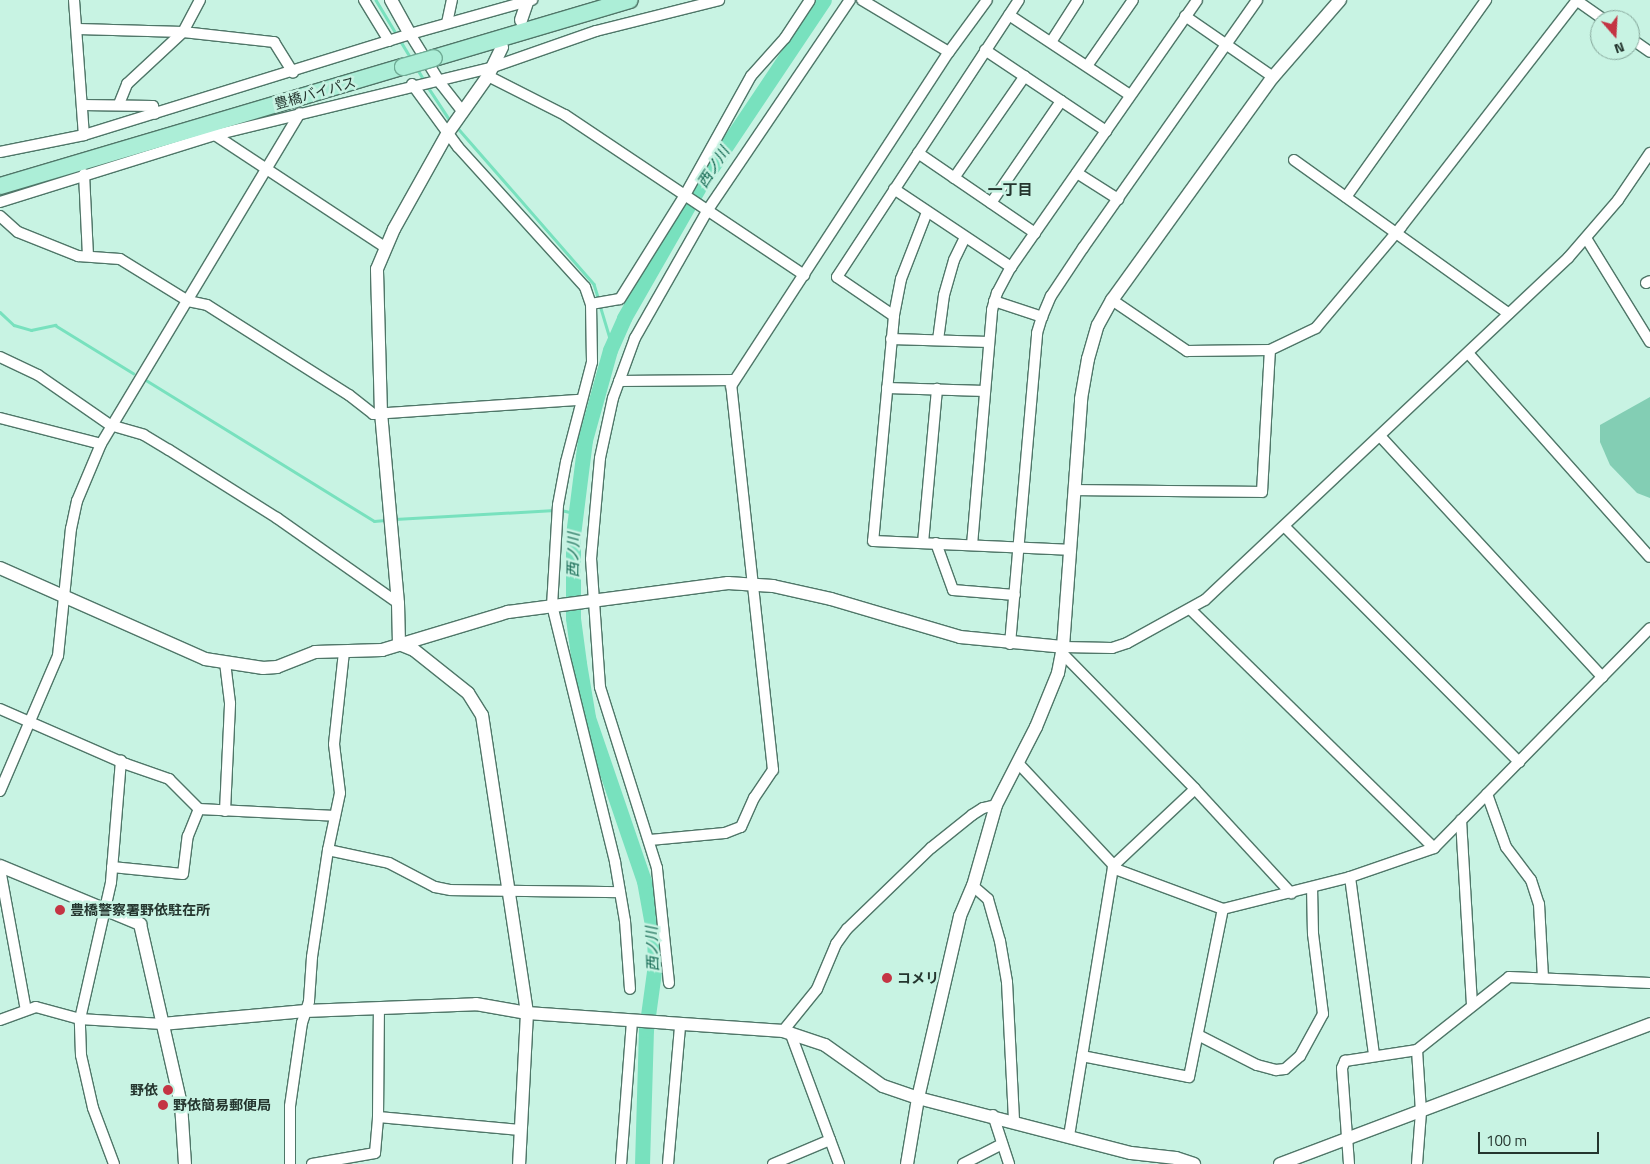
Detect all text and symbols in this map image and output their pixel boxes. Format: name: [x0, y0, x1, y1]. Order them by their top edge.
north arrow: [1590, 10, 1640, 60]
text: N: [1612, 37, 1628, 60]
street label: 豊橋バイパス: [272, 73, 358, 113]
water label: 西ノ川: [693, 143, 733, 191]
district label: 一丁目: [988, 181, 1032, 199]
water label: 西ノ川: [564, 532, 582, 578]
place label: 豊橋警察署野依駐在所: [70, 902, 210, 918]
marker: 豊橋警察署野依駐在所: [54, 904, 66, 916]
water label: 西ノ川: [642, 926, 662, 972]
place label: コメリ: [897, 970, 939, 986]
marker: コメリ: [881, 972, 893, 984]
place label: 野依: [130, 1082, 158, 1098]
marker: 野依: [162, 1084, 174, 1096]
place label: 野依簡易郵便局: [173, 1097, 271, 1113]
marker: 野依簡易郵便局: [157, 1099, 169, 1111]
scale bar: [1480, 1122, 1601, 1154]
text: 100 m: [1486, 1129, 1527, 1152]

